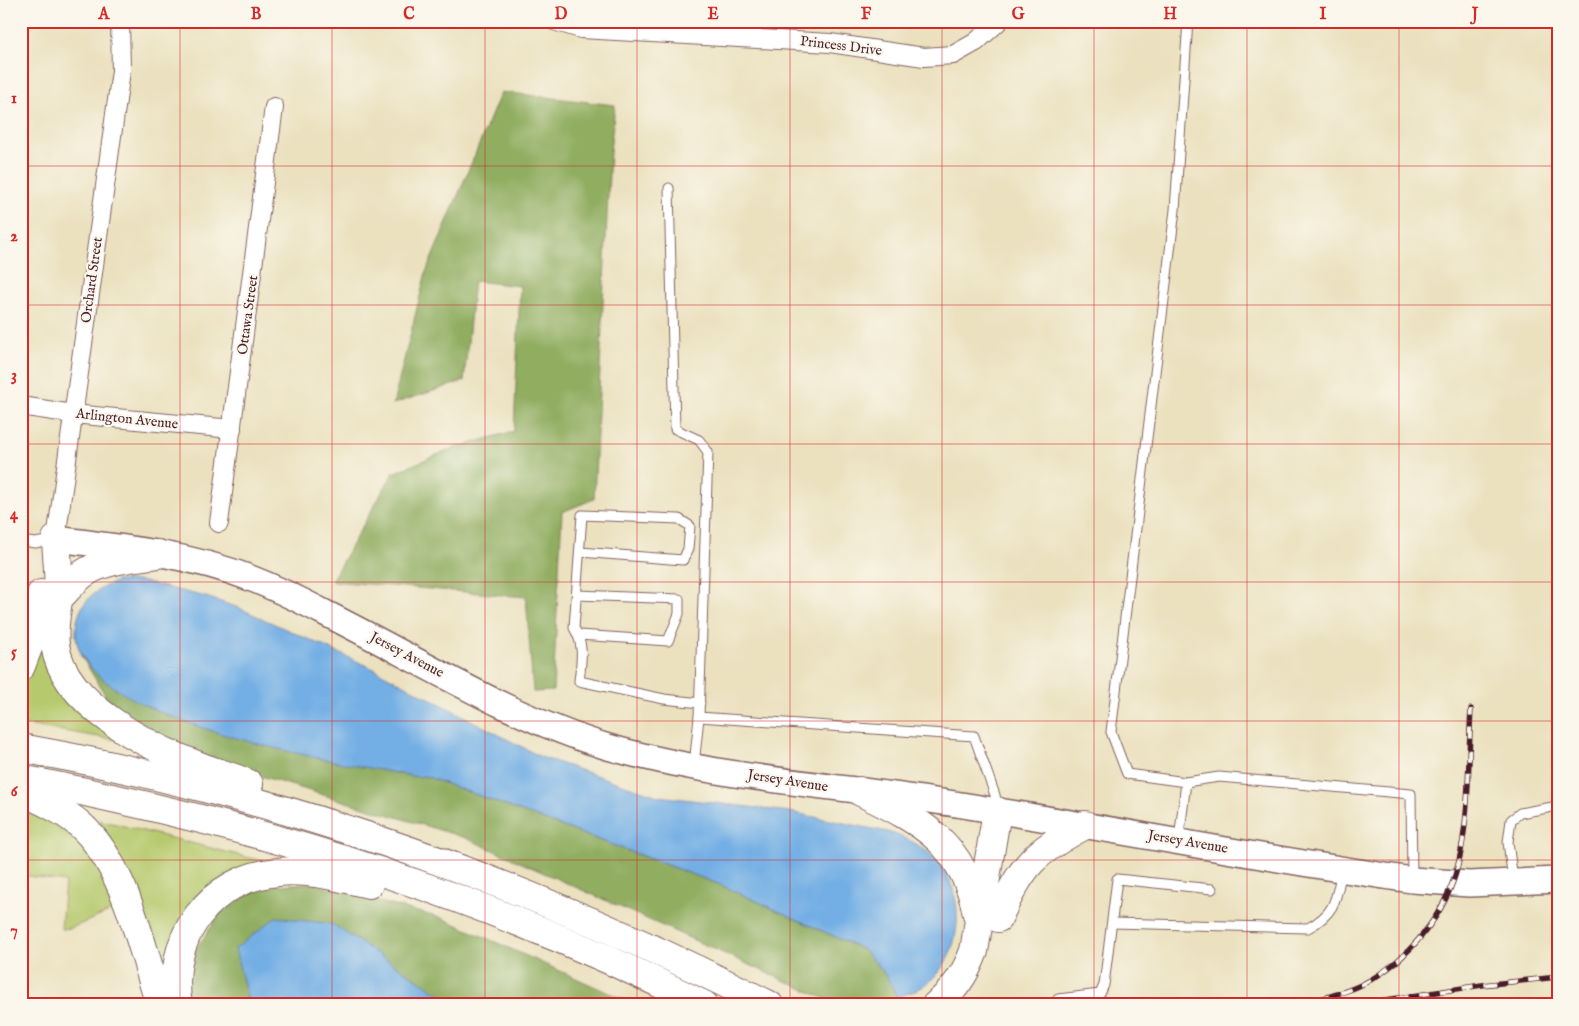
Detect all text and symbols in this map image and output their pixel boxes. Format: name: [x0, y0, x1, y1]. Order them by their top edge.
text: A: [98, 5, 111, 25]
text: B: [251, 5, 262, 25]
text: C: [403, 5, 415, 25]
text: D: [555, 5, 568, 25]
text: E: [707, 5, 719, 25]
text: F: [861, 5, 872, 25]
text: G: [1012, 5, 1025, 25]
text: H: [1163, 5, 1177, 25]
text: I: [1320, 5, 1327, 25]
text: J: [1470, 5, 1479, 25]
street label: Princess Drive: [799, 32, 884, 60]
text: 1: [11, 89, 17, 109]
text: 2: [10, 227, 18, 247]
street label: Orchard Street: [77, 236, 107, 324]
street label: Ottawa Street: [234, 274, 263, 356]
text: 3: [11, 366, 17, 386]
street label: Arlington Avenue: [74, 405, 180, 433]
text: 4: [10, 505, 19, 525]
street label: Jersey Avenue: [365, 627, 447, 682]
text: 5: [11, 643, 17, 663]
street label: Jersey Avenue: [745, 765, 830, 796]
text: 6: [11, 782, 19, 802]
street label: Jersey Avenue: [1145, 826, 1230, 858]
text: 7: [10, 921, 18, 941]

